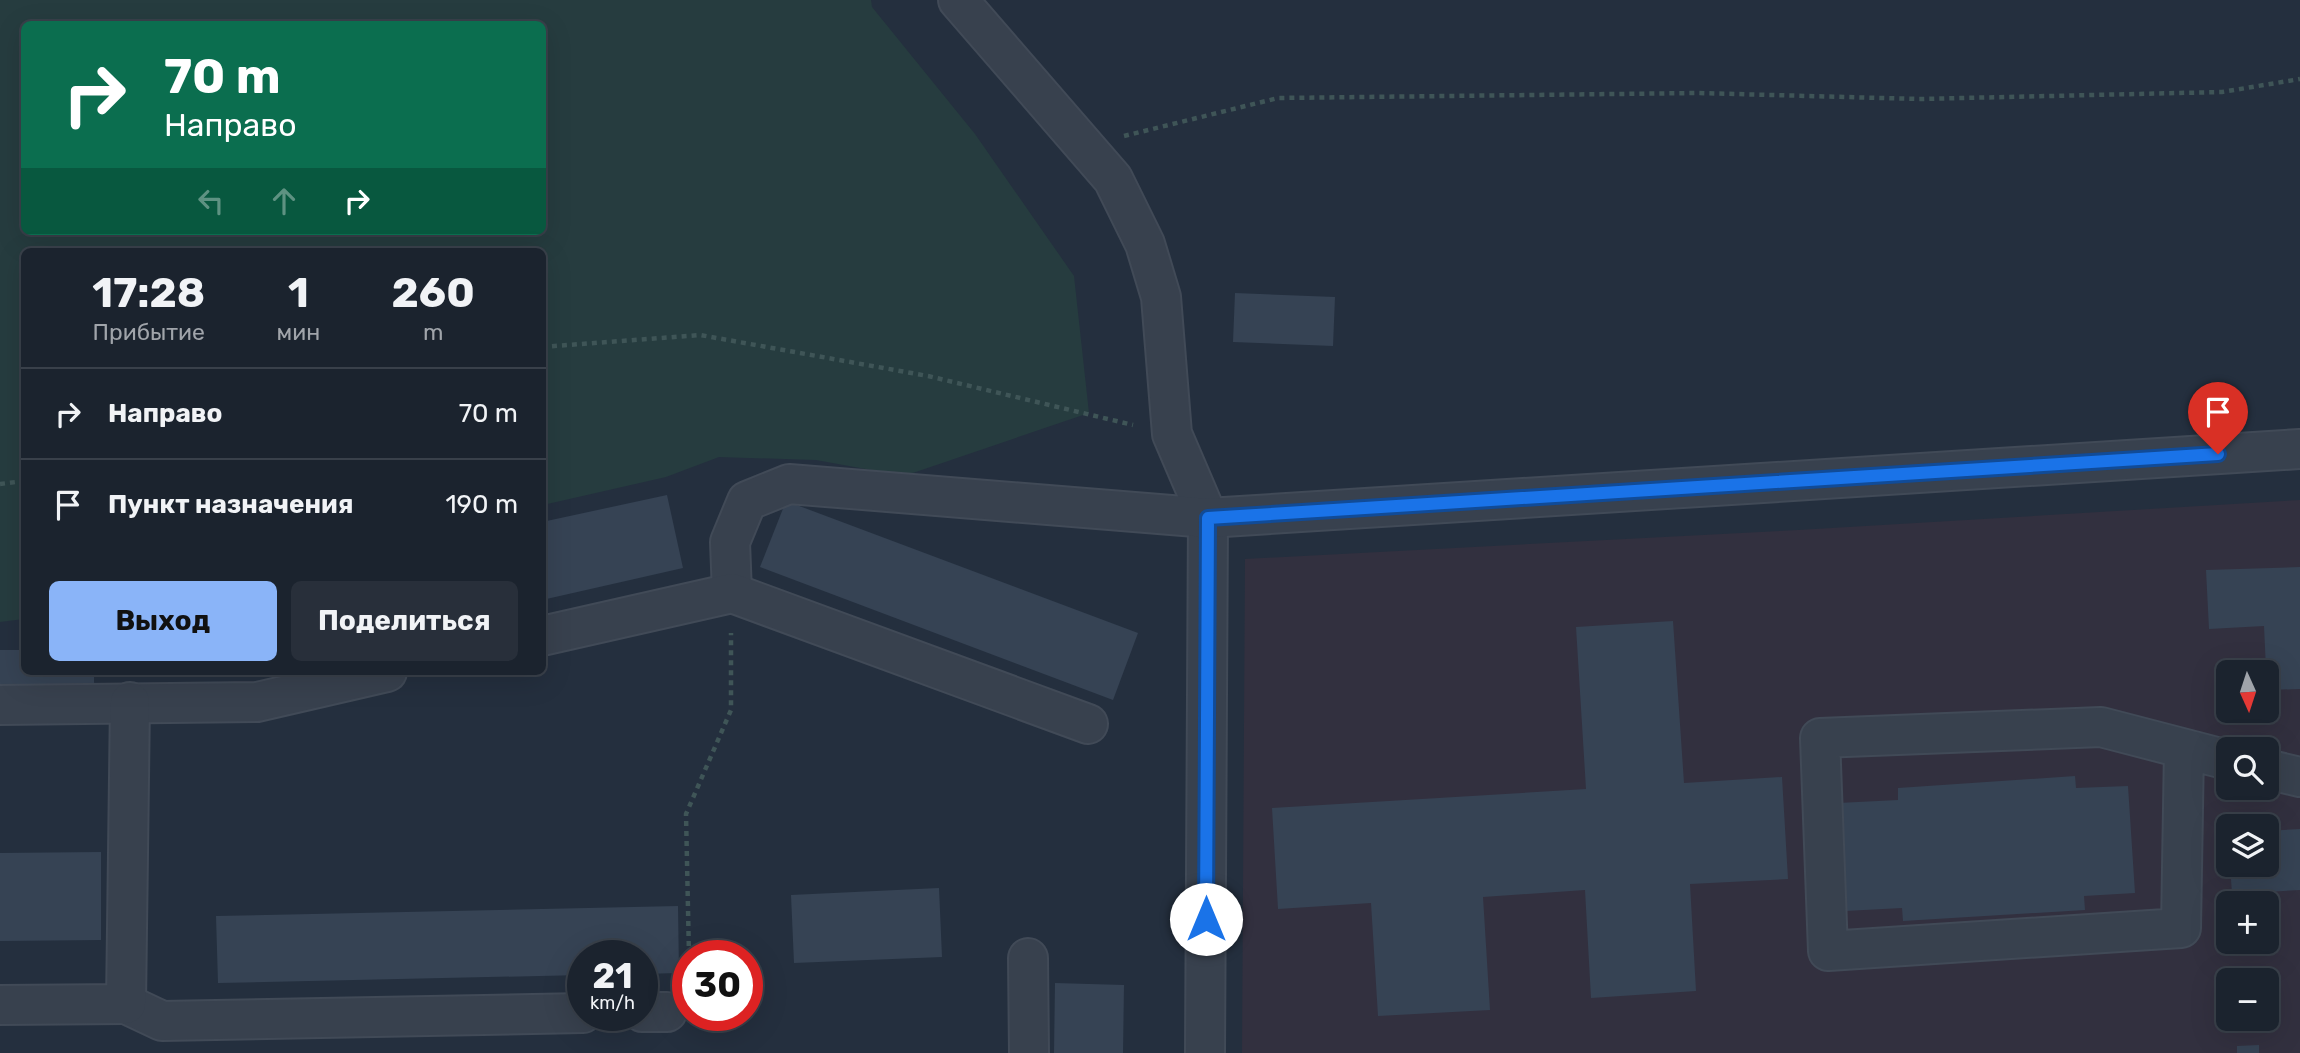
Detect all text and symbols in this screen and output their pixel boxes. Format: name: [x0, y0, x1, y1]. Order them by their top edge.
text: 70 m: [164, 47, 281, 105]
icon: right: [49, 49, 140, 140]
text: Направо: [164, 106, 297, 144]
icon: left: [192, 182, 230, 220]
icon: ahead: [265, 182, 303, 220]
icon: right: [338, 182, 376, 220]
text: 17:28: [92, 268, 205, 318]
text: 1: [288, 268, 309, 318]
text: 260: [392, 268, 475, 318]
text: Прибытие: [93, 318, 205, 346]
text: мин: [277, 318, 320, 346]
text: m: [423, 318, 443, 346]
pin: [2188, 382, 2248, 454]
icon: arrive: [2199, 393, 2237, 431]
icon: right: [49, 395, 87, 433]
text: Направо: [108, 398, 222, 429]
text: 70 m: [459, 398, 518, 429]
icon: arrive: [49, 486, 87, 524]
text: Пункт назначения: [108, 489, 353, 520]
text: 190 m: [445, 489, 518, 520]
button: Выход: [49, 581, 277, 661]
button: Поделиться: [291, 581, 518, 661]
north arrow: [2216, 660, 2278, 723]
map controls: [2216, 660, 2279, 1031]
button: search: [2216, 737, 2279, 800]
button: layers: [2216, 814, 2279, 877]
position arrow: [1169, 882, 1243, 956]
button: +: [2216, 891, 2279, 954]
speed limit sign: 30: [672, 940, 763, 1031]
text: 21: [592, 955, 633, 997]
button: −: [2216, 968, 2279, 1031]
text: km/h: [590, 992, 635, 1014]

